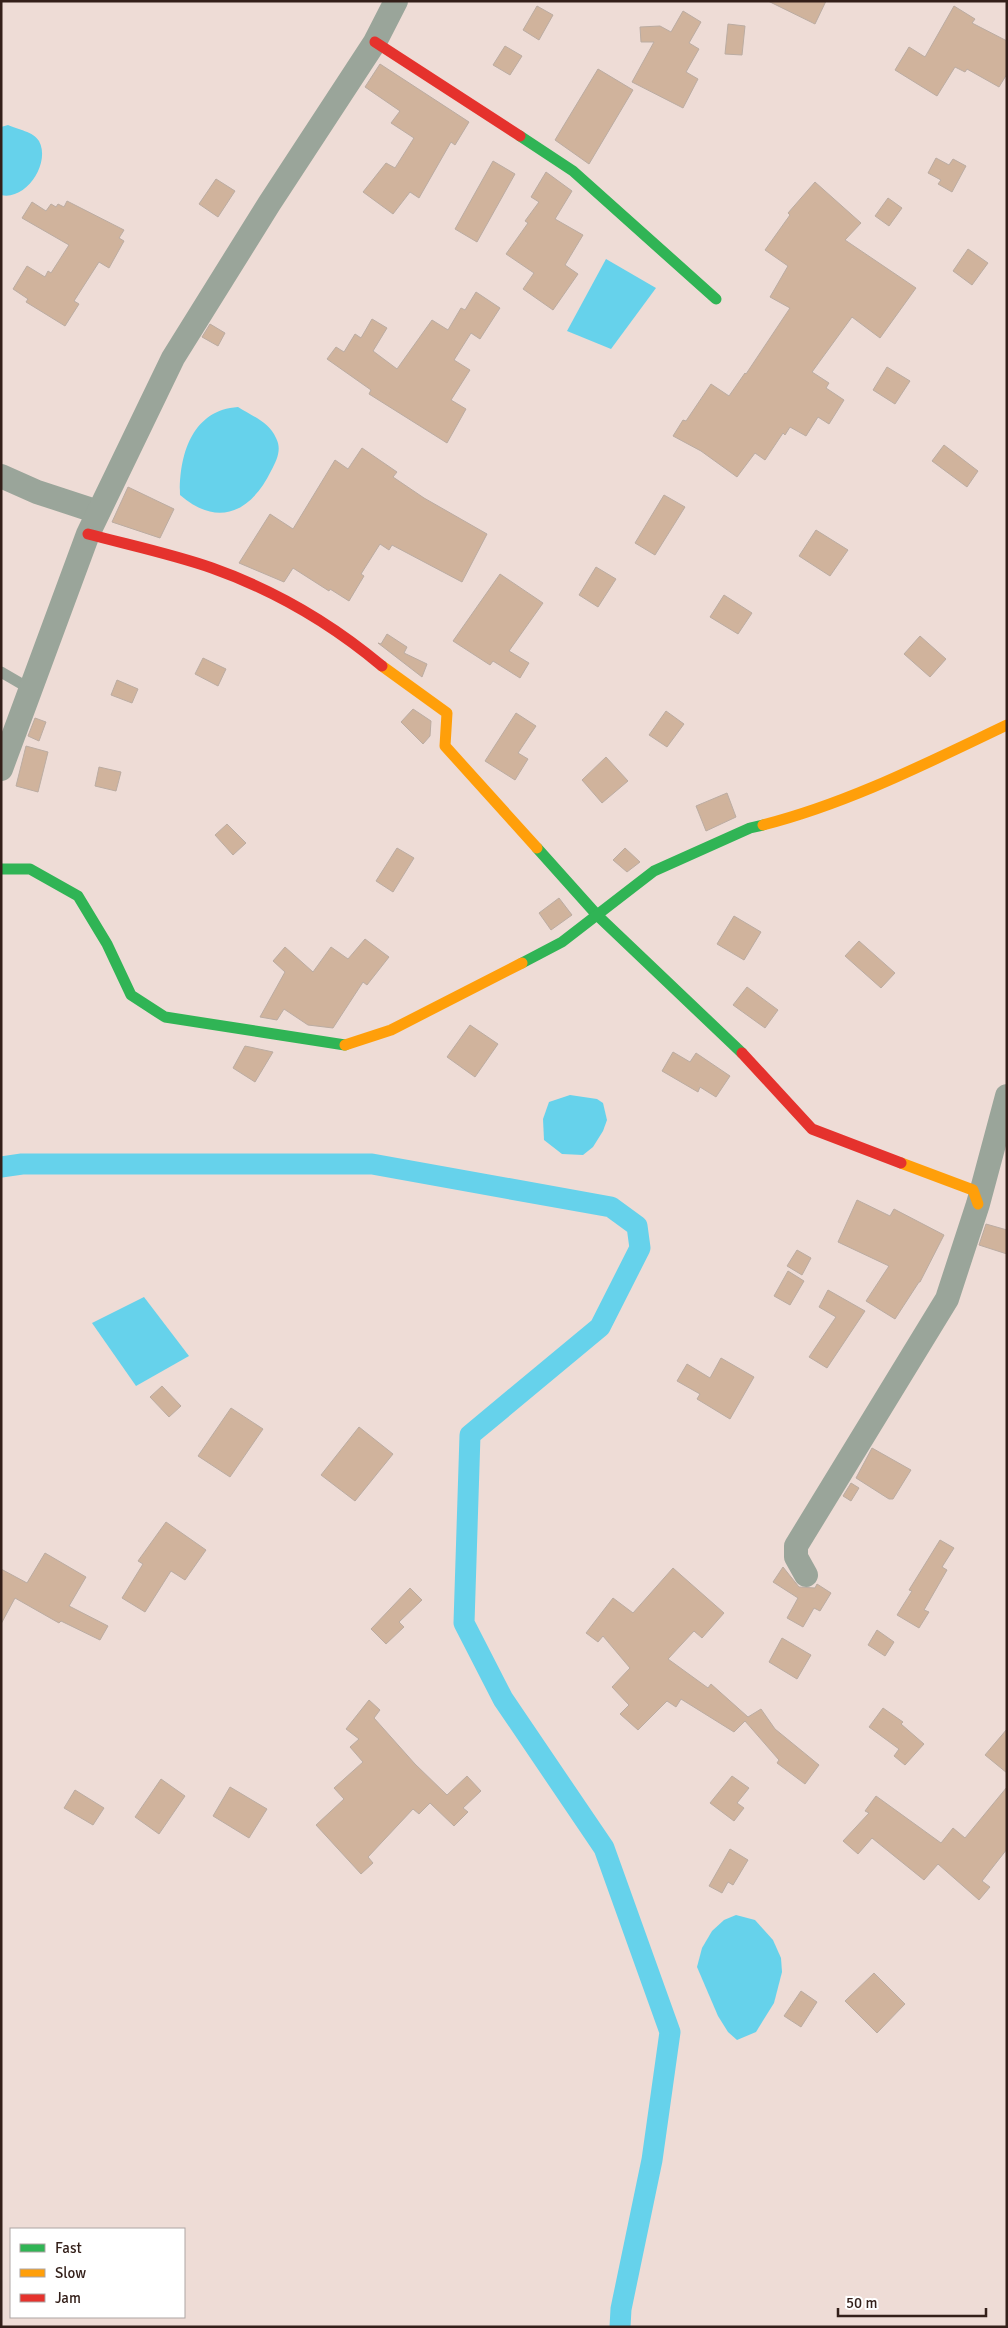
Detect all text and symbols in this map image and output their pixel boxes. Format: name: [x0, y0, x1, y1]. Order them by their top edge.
legend: [10, 2228, 185, 2318]
text: Fast: [55, 2239, 82, 2257]
text: Slow: [55, 2264, 86, 2282]
scale bar: [838, 2286, 986, 2318]
text: Jam: [55, 2289, 81, 2307]
text: 50 m: [846, 2294, 877, 2312]

